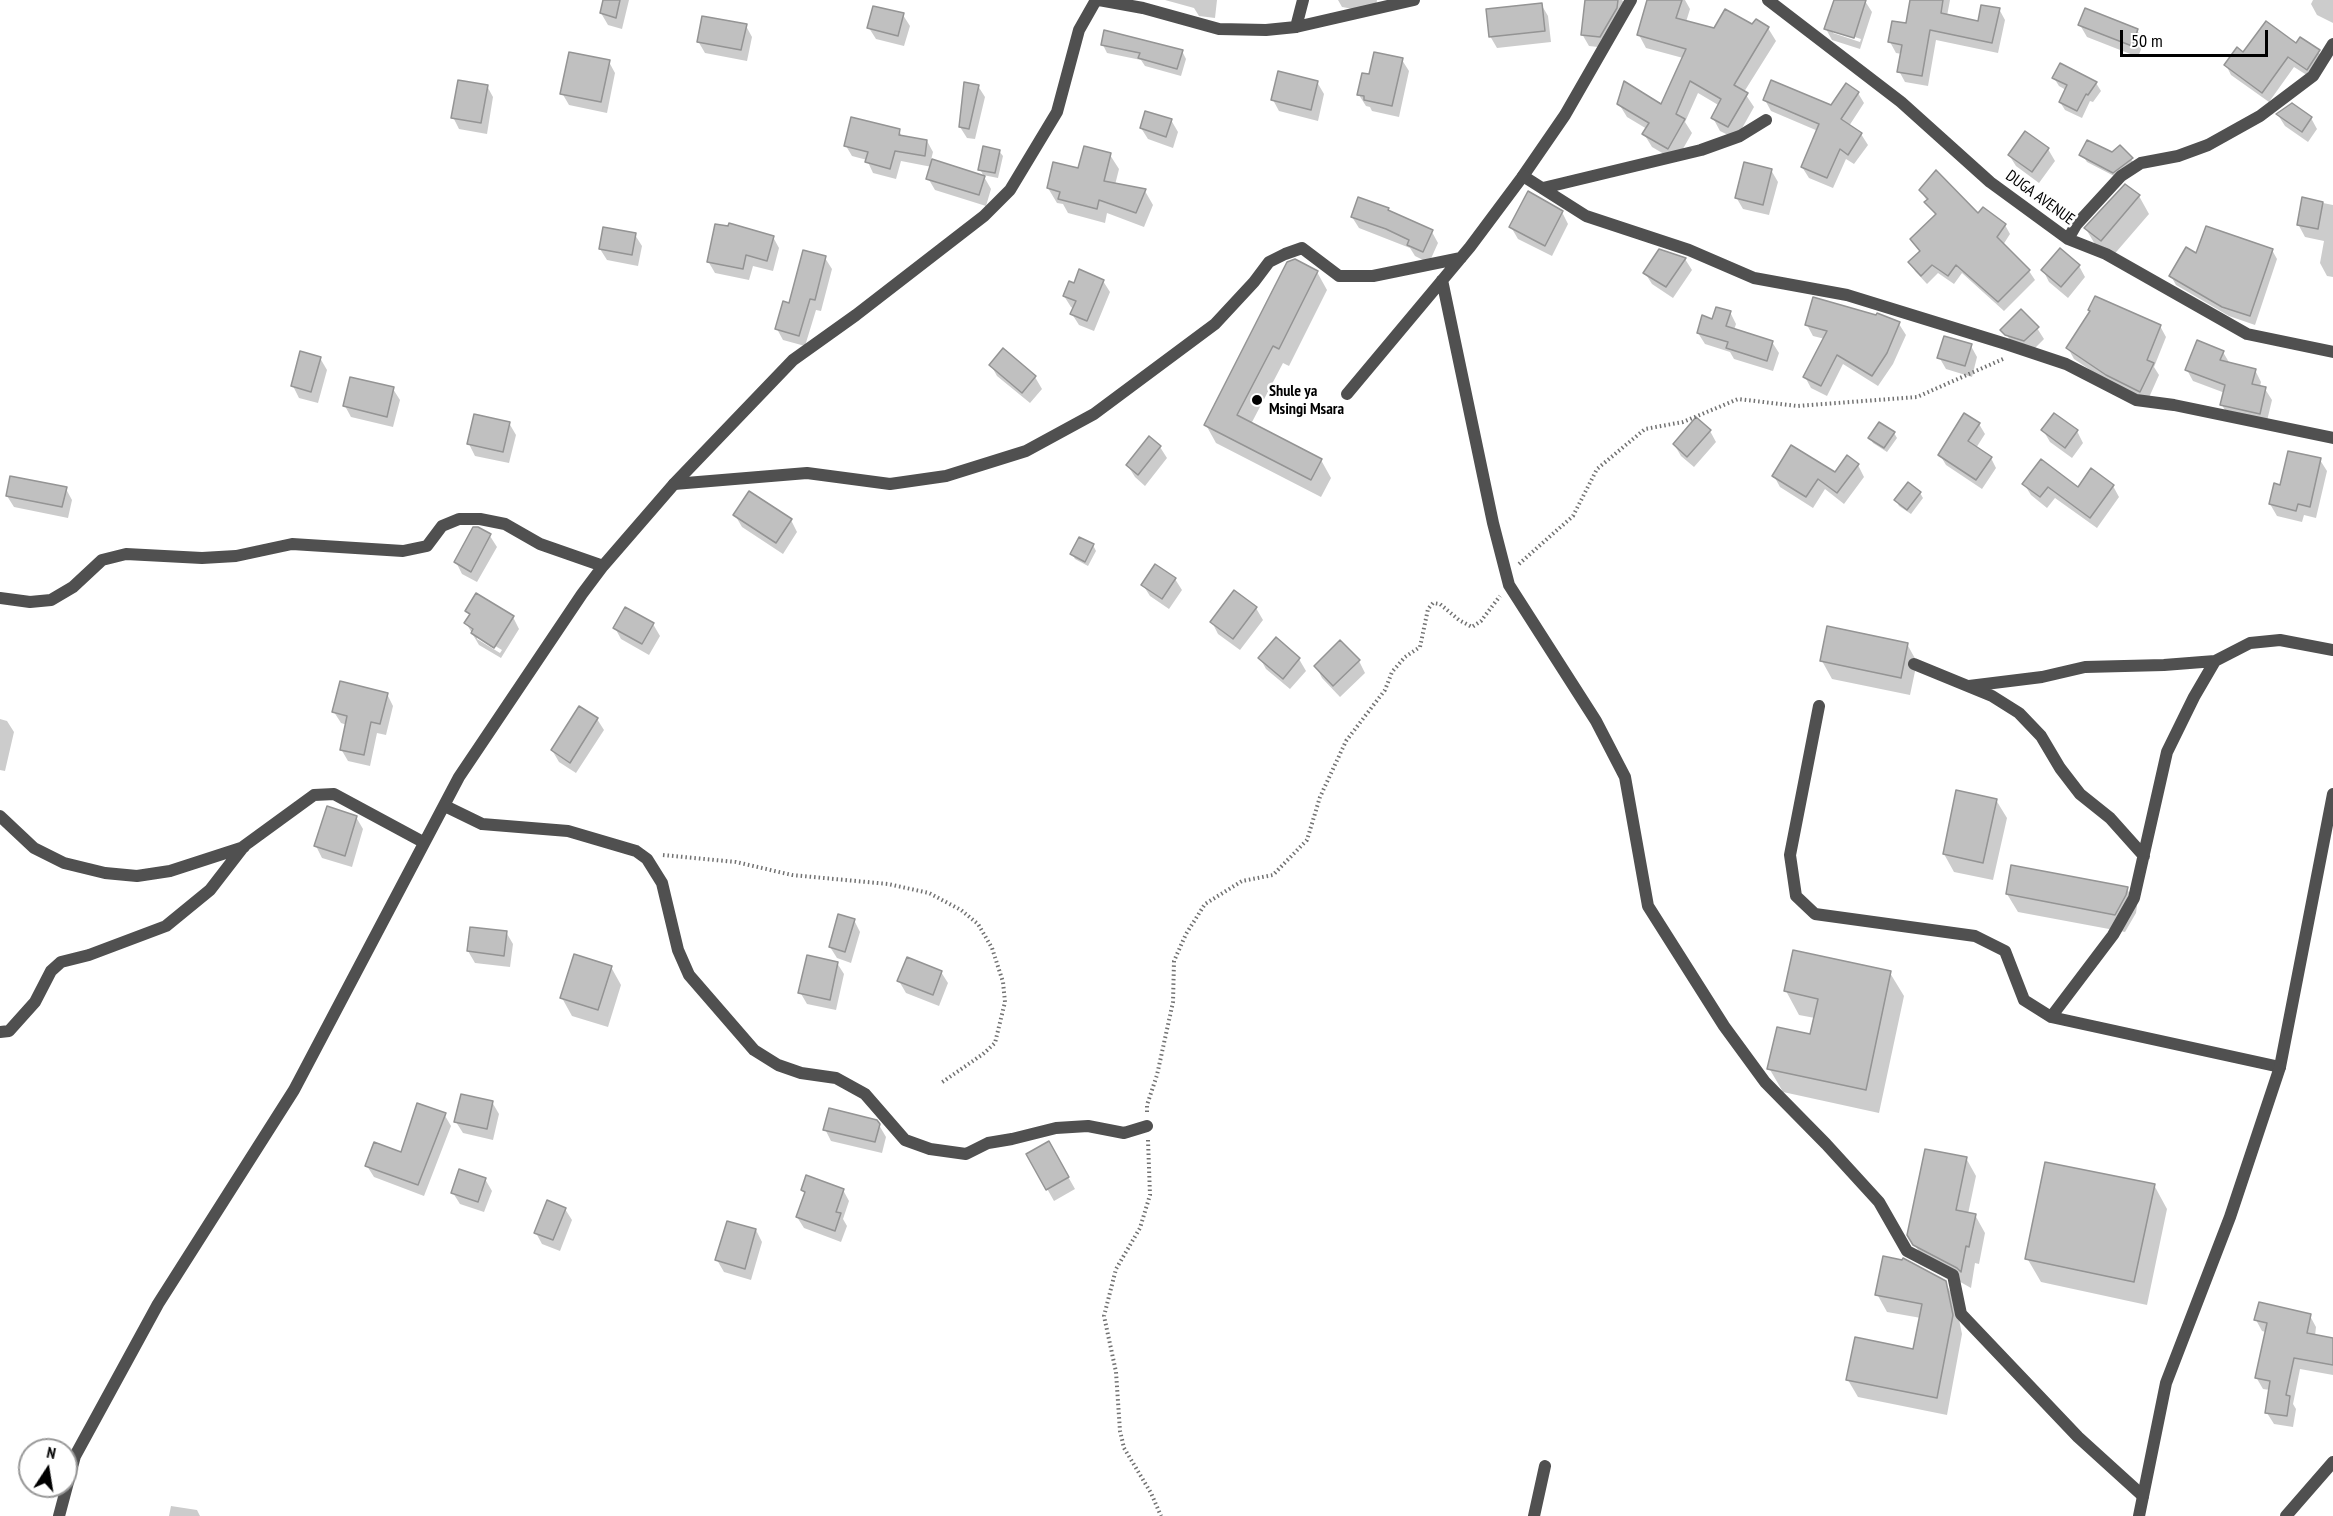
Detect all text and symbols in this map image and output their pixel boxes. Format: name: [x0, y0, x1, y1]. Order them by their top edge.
scale bar: [2123, 18, 2272, 56]
text: 50 m: [2131, 29, 2163, 52]
street label: DUGA AVENUE: [2002, 167, 2078, 229]
place label: Shule ya Msingi Msara: [1269, 381, 1344, 419]
marker: Shule ya Msingi Msara: [1250, 393, 1264, 407]
north arrow: [18, 1438, 78, 1498]
text: N: [45, 1442, 58, 1463]

